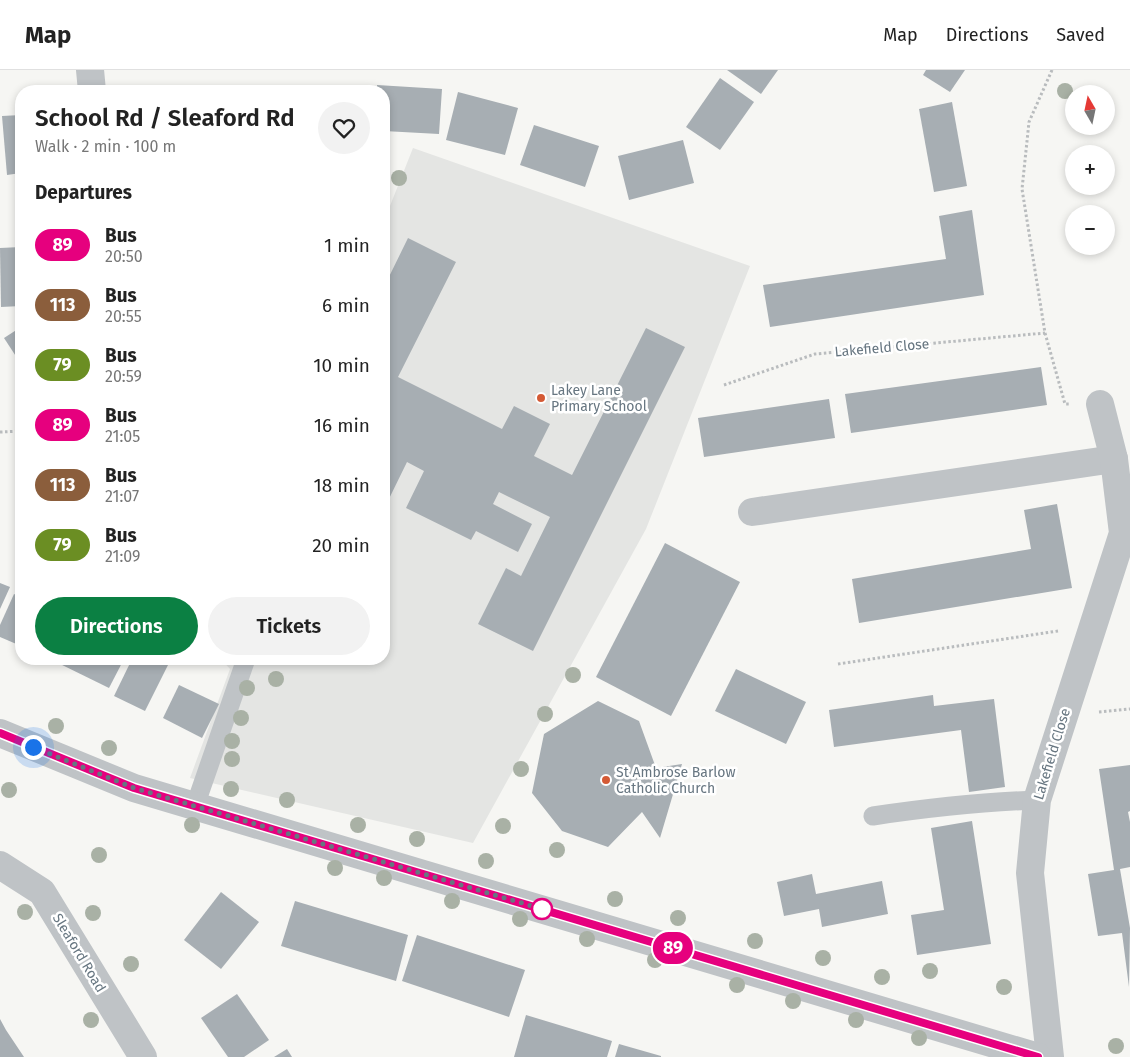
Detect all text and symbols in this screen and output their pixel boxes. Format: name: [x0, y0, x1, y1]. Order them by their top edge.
text: Map: [25, 21, 71, 49]
text: Map: [883, 24, 918, 46]
text: Directions: [946, 24, 1028, 46]
text: Saved: [1056, 24, 1105, 46]
north arrow: [1065, 85, 1115, 135]
map controls: [1065, 85, 1115, 255]
button: heart: [318, 102, 370, 154]
text: School Rd / Sleaford Rd: [35, 104, 295, 132]
text: Walk · 2 min · 100 m: [35, 137, 176, 156]
button: +: [1065, 145, 1115, 195]
text: Departures: [35, 181, 132, 204]
button: −: [1065, 205, 1115, 255]
text: Bus: [105, 224, 137, 247]
text: 89: [52, 234, 73, 256]
text: 1 min: [324, 234, 370, 257]
text: 20:50: [105, 247, 143, 266]
text: Bus: [105, 284, 137, 307]
text: 113: [50, 294, 75, 316]
text: 6 min: [322, 294, 370, 317]
text: 20:55: [105, 307, 142, 326]
street label: Lakefield Close: [834, 335, 930, 361]
text: Bus: [105, 344, 137, 367]
text: 79: [53, 354, 72, 376]
text: 10 min: [313, 354, 370, 377]
text: 20:59: [105, 367, 142, 386]
place label: Lakey Lane Primary School: [551, 382, 647, 415]
marker: Lakey Lane Primary School: [535, 392, 547, 404]
text: Bus: [105, 404, 137, 427]
text: 89: [52, 414, 73, 436]
text: 16 min: [314, 414, 370, 437]
text: 21:05: [105, 427, 140, 446]
text: Bus: [105, 464, 137, 487]
text: 113: [50, 474, 75, 496]
text: 18 min: [313, 474, 370, 497]
text: 21:07: [105, 487, 139, 506]
text: Bus: [105, 524, 137, 547]
text: 79: [53, 534, 72, 556]
text: 20 min: [312, 534, 370, 557]
text: 21:09: [105, 547, 140, 566]
button: Directions: [35, 597, 198, 655]
button: Tickets: [208, 597, 370, 655]
street label: Lakefield Close: [1030, 706, 1074, 802]
your location: [21, 735, 46, 760]
place label: St Ambrose Barlow Catholic Church: [616, 764, 736, 797]
marker: St Ambrose Barlow Catholic Church: [600, 774, 612, 786]
unlabelled marker: [531, 898, 553, 920]
street label: Sleaford Road: [49, 911, 109, 995]
line badge: 89: [650, 932, 696, 964]
text: 89: [663, 937, 683, 959]

